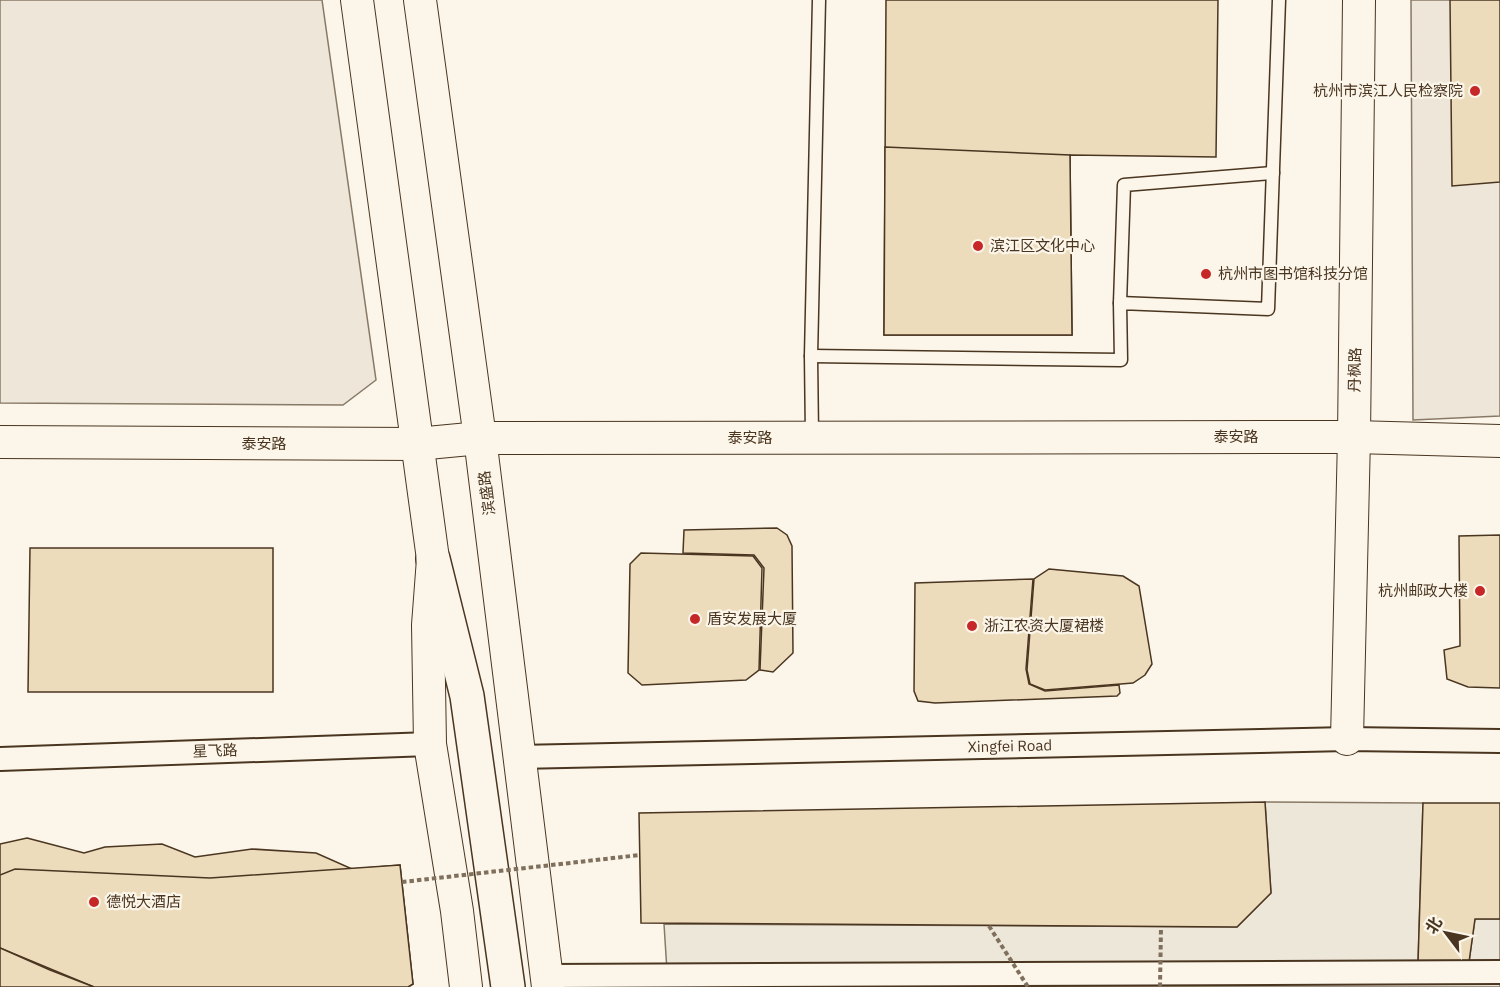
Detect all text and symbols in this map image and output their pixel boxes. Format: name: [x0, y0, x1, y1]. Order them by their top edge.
place label: 杭州市滨江人民检察院: [1313, 81, 1463, 100]
marker: 杭州市滨江人民检察院: [1468, 84, 1482, 98]
place label: 滨江区文化中心: [990, 236, 1095, 255]
marker: 滨江区文化中心: [971, 239, 985, 253]
place label: 杭州市图书馆科技分馆: [1218, 264, 1368, 283]
marker: 杭州市图书馆科技分馆: [1199, 267, 1213, 281]
street label: 丹枫路: [1345, 347, 1364, 393]
street label: 泰安路: [1213, 427, 1259, 446]
street label: 泰安路: [727, 428, 773, 447]
street label: 泰安路: [241, 434, 287, 453]
street label: 滨盛路: [474, 470, 499, 517]
place label: 杭州邮政大楼: [1378, 581, 1468, 600]
marker: 杭州邮政大楼: [1473, 584, 1487, 598]
place label: 盾安发展大厦: [707, 609, 797, 628]
marker: 盾安发展大厦: [688, 612, 702, 626]
place label: 浙江农资大厦裙楼: [984, 616, 1104, 635]
marker: 浙江农资大厦裙楼: [965, 619, 979, 633]
street label: Xingfei Road: [968, 735, 1052, 756]
street label: 星飞路: [192, 740, 238, 761]
place label: 德悦大酒店: [106, 892, 181, 911]
marker: 德悦大酒店: [87, 895, 101, 909]
north arrow: [1416, 903, 1476, 963]
text: 北: [1421, 913, 1446, 937]

